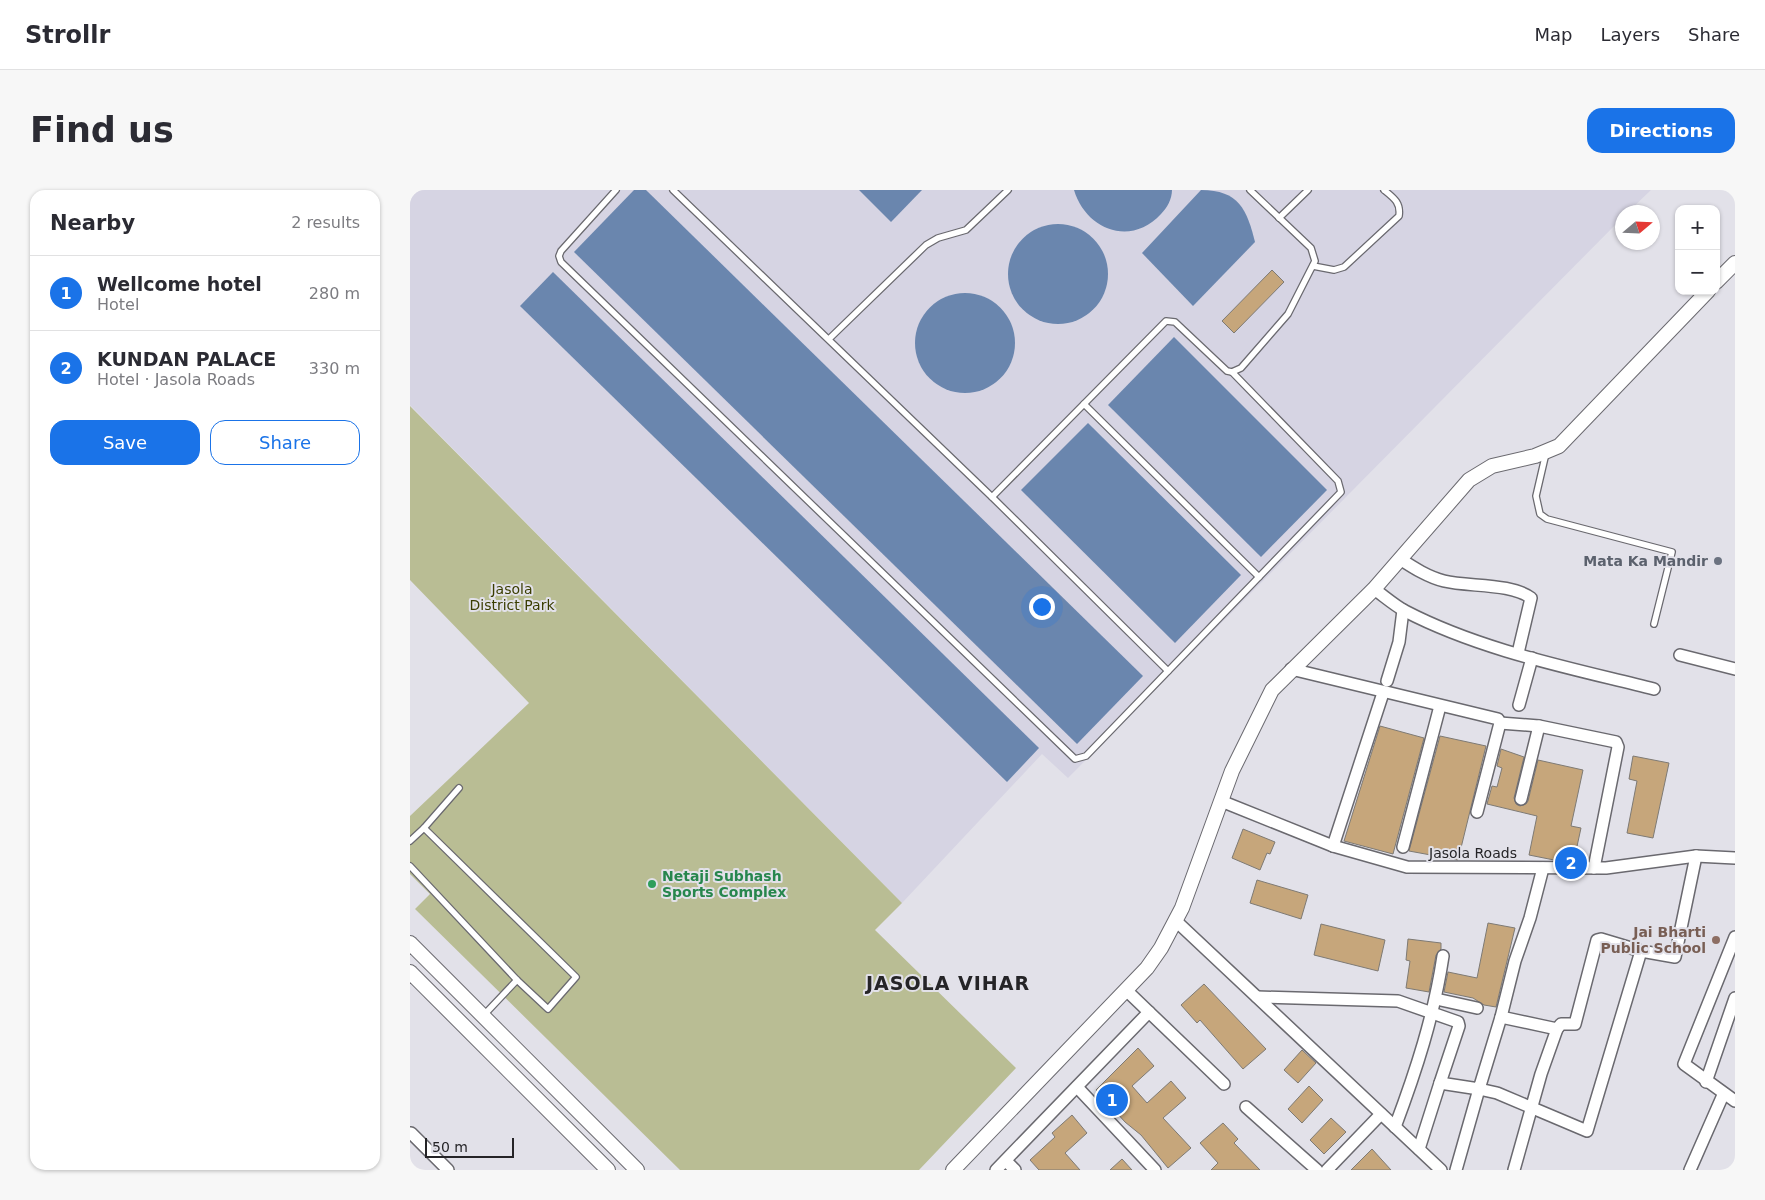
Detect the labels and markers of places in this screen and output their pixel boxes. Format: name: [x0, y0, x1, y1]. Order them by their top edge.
place label: Mata Ka Mandir: [1583, 553, 1708, 569]
marker: Mata Ka Mandir: [1712, 555, 1724, 567]
pin: 2: [1555, 844, 1587, 882]
place label: Netaji Subhash Sports Complex: [662, 868, 786, 900]
marker: Netaji Subhash Sports Complex: [646, 878, 658, 890]
place label: Jai Bharti Public School: [1601, 924, 1706, 956]
marker: Jai Bharti Public School: [1710, 934, 1722, 946]
pin: 1: [1096, 1081, 1128, 1119]

